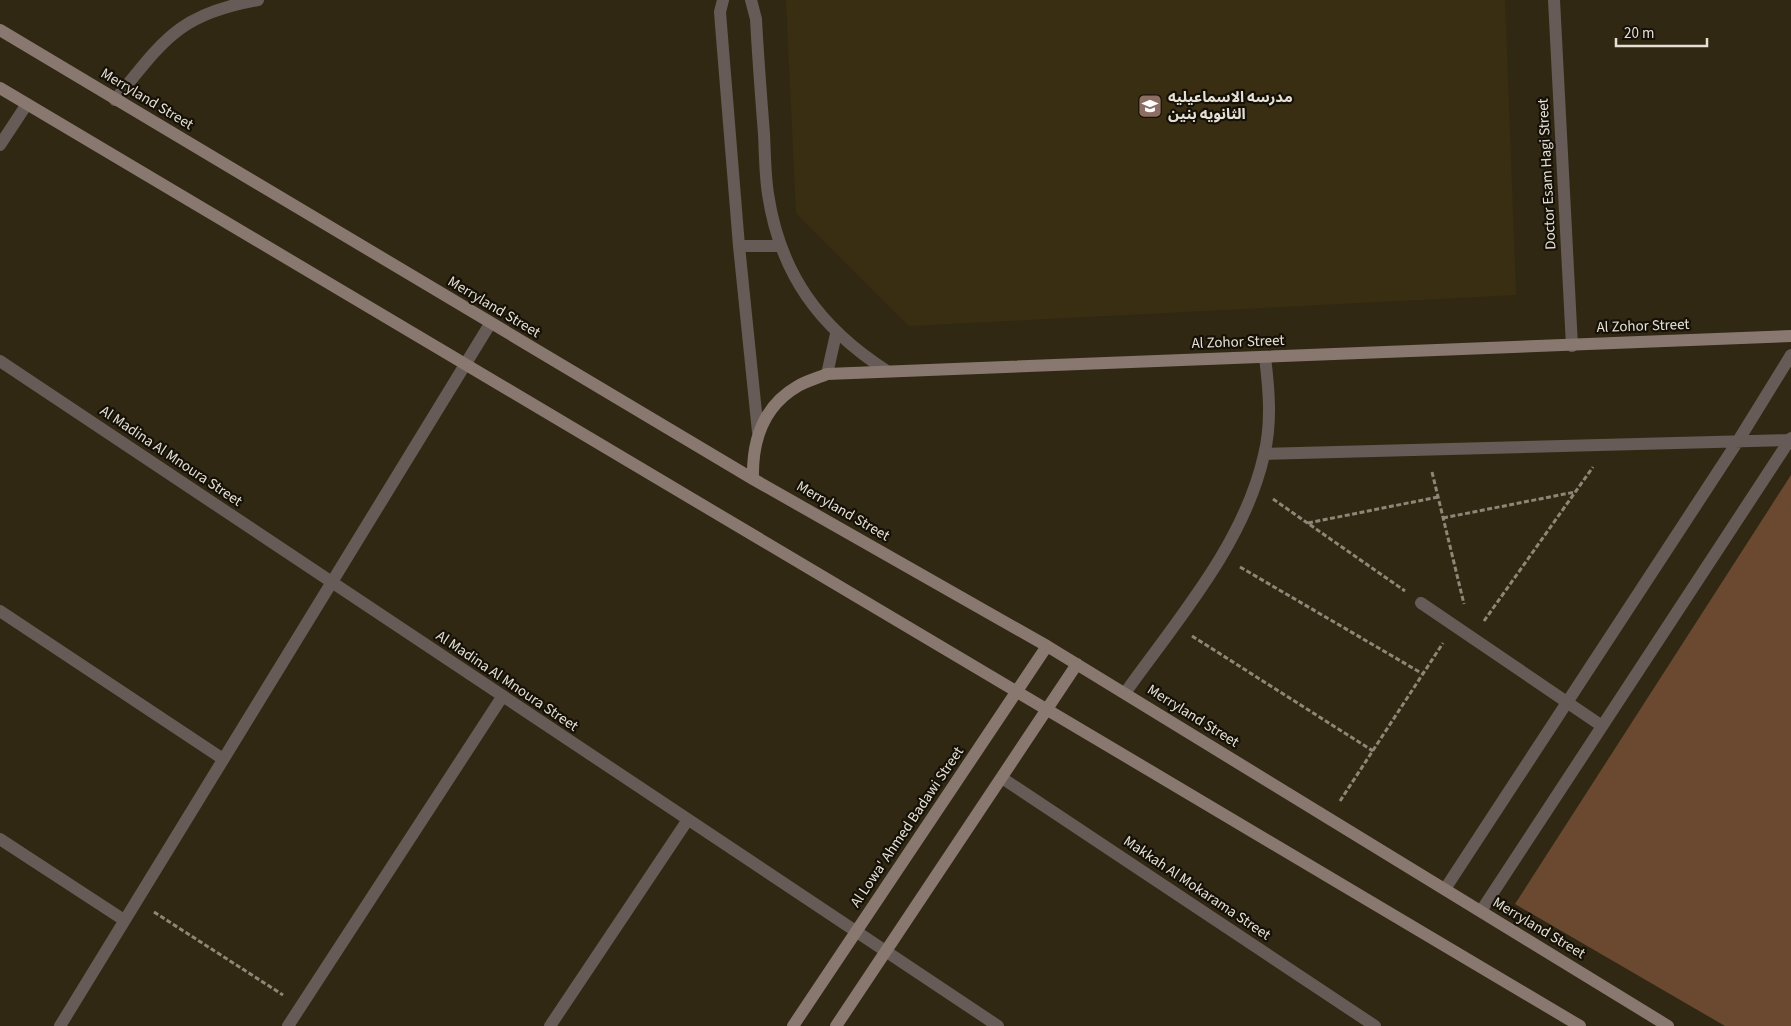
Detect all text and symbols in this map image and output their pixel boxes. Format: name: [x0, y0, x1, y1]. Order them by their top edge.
scale bar: [1616, 15, 1707, 47]
text: 20 m: [1624, 23, 1654, 44]
street label: Merryland Street: [97, 63, 197, 135]
place label: مدرسه الاسماعيليه الثانويه بنين: [1168, 87, 1293, 125]
school or university icon: مدرسه الاسماعيليه الثانويه بنين: [1137, 93, 1163, 119]
street label: Doctor Esam Hagi Street: [1533, 98, 1561, 250]
street label: Merryland Street: [444, 271, 544, 343]
street label: Al Zohor Street: [1596, 314, 1690, 338]
street label: Al Zohor Street: [1191, 330, 1285, 354]
street label: Al Madina Al Mnoura Street: [96, 400, 246, 512]
street label: Merryland Street: [792, 476, 894, 546]
street label: Al Madina Al Mnoura Street: [432, 625, 582, 737]
street label: Merryland Street: [1143, 679, 1243, 753]
street label: Al Lowa' Ahmed Badawi Street: [845, 742, 969, 912]
street label: Makkah Al Mokarama Street: [1119, 831, 1275, 945]
street label: Merryland Street: [1489, 892, 1589, 964]

